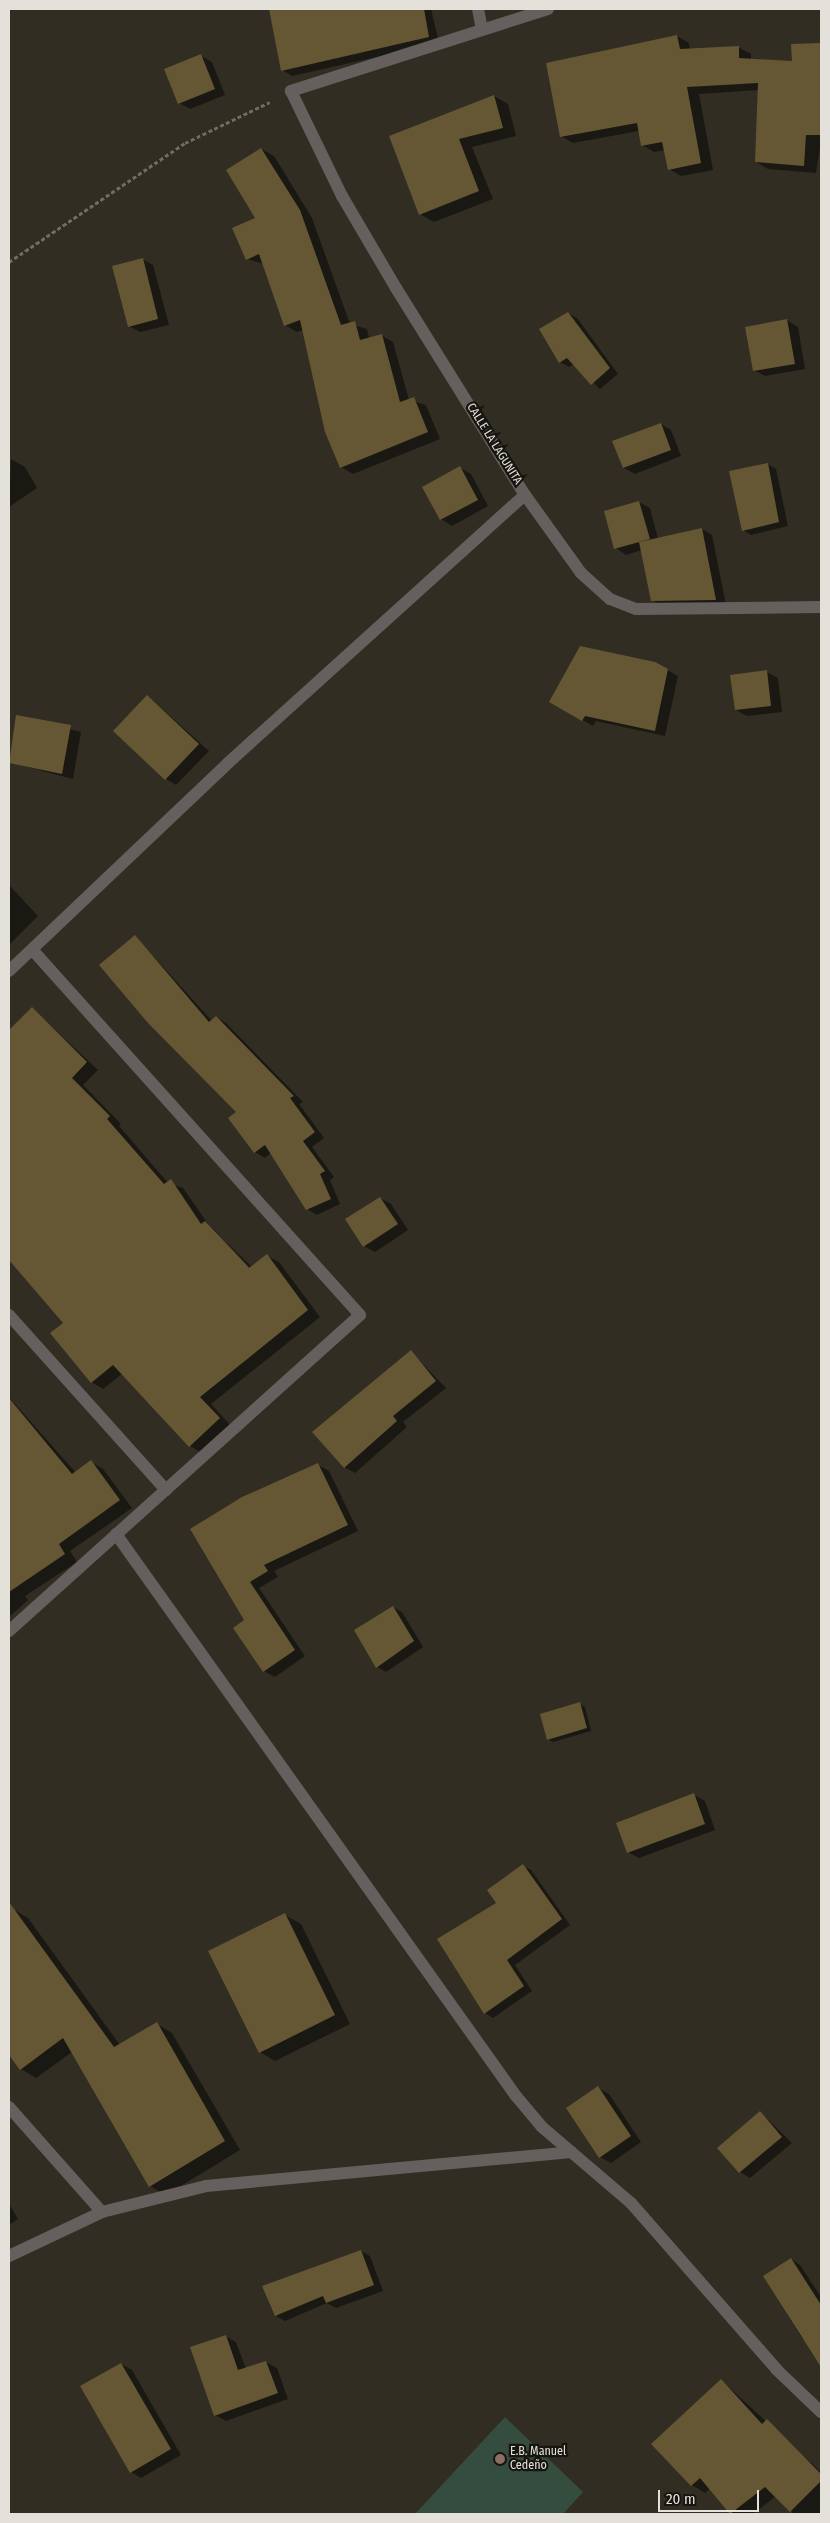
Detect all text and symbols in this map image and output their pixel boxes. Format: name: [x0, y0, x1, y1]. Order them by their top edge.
street label: CALLE LA LAGUNITA: [463, 401, 525, 487]
place label: E.B. Manuel Cedeño: [510, 2445, 566, 2473]
marker: E.B. Manuel Cedeño: [494, 2453, 506, 2465]
scale bar: [660, 2480, 761, 2512]
text: 20 m: [666, 2490, 696, 2508]

